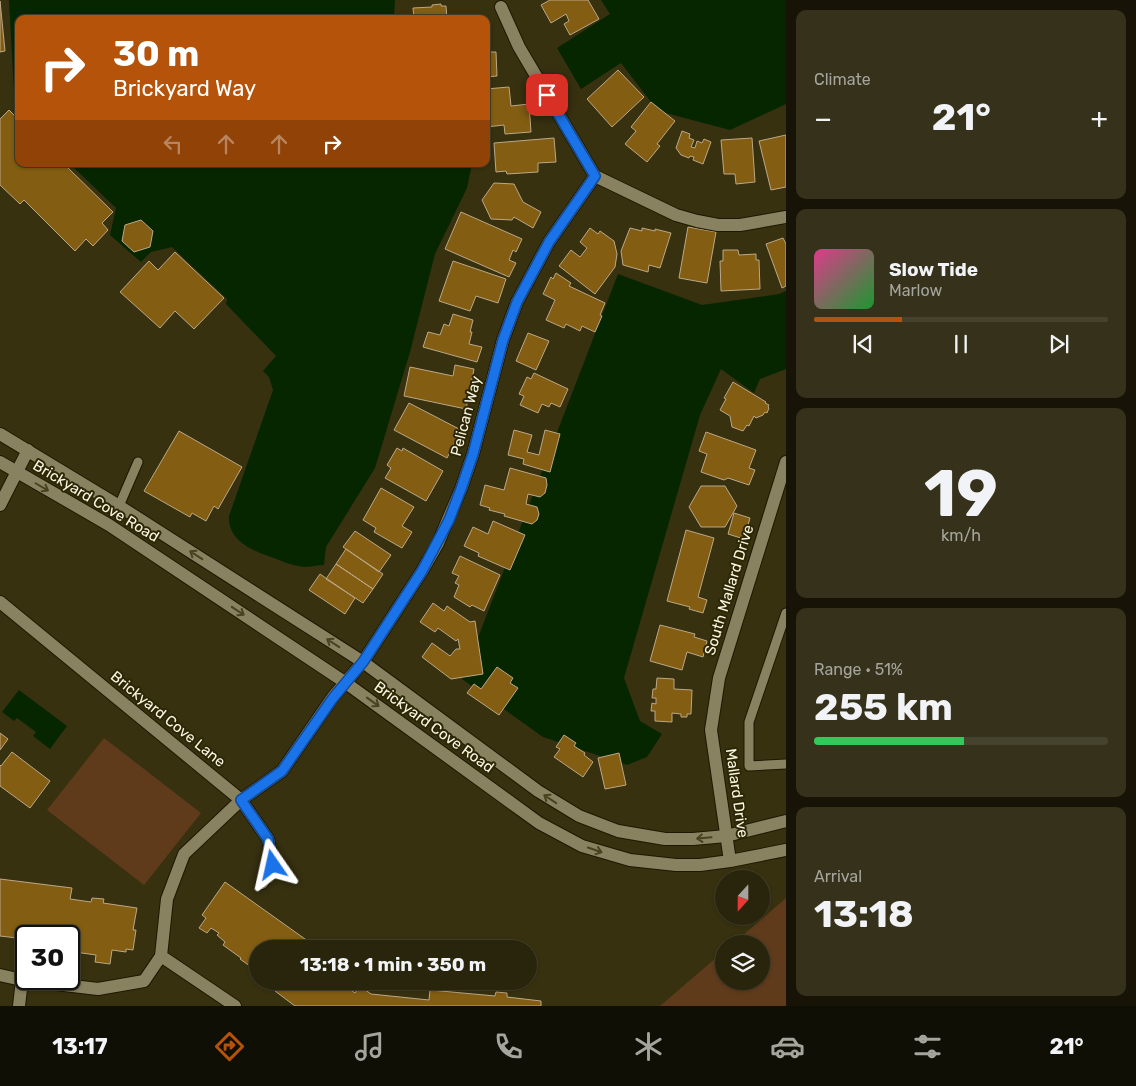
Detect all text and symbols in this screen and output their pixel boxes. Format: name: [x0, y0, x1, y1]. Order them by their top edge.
text: 30 m: [113, 33, 199, 75]
icon: right: [30, 35, 95, 100]
text: Climate: [814, 70, 871, 89]
pin: [526, 74, 568, 116]
text: Brickyard Way: [113, 75, 256, 102]
icon: arrive: [533, 81, 561, 109]
text: 21°: [932, 94, 991, 140]
text: −: [814, 102, 832, 135]
text: +: [1091, 102, 1108, 135]
icon: left: [159, 130, 187, 158]
icon: ahead: [212, 130, 240, 158]
icon: ahead: [265, 130, 293, 158]
icon: right: [318, 130, 346, 158]
text: Slow Tide: [889, 258, 978, 281]
text: Marlow: [889, 281, 942, 300]
icon: previous: [849, 330, 877, 358]
icon: pause: [947, 330, 975, 358]
icon: next: [1045, 330, 1073, 358]
street label: Pelican Way: [447, 374, 485, 458]
text: 19: [924, 455, 998, 532]
street label: Brickyard Cove Road: [30, 456, 162, 546]
one-way arrow: [35, 482, 49, 492]
street label: South Mallard Drive: [701, 523, 757, 657]
text: km/h: [941, 526, 981, 545]
one-way arrow: [189, 550, 203, 560]
one-way arrow: [231, 606, 245, 616]
one-way arrow: [326, 637, 340, 648]
text: Range · 51%: [814, 660, 903, 679]
street label: Brickyard Cove Lane: [107, 667, 229, 771]
street label: Brickyard Cove Road: [371, 677, 497, 777]
text: 255 km: [814, 684, 953, 730]
one-way arrow: [366, 697, 380, 707]
street label: Mallard Drive: [722, 747, 752, 839]
one-way arrow: [543, 793, 557, 804]
one-way arrow: [697, 834, 713, 843]
position arrow: [246, 838, 298, 890]
one-way arrow: [587, 846, 603, 856]
text: Arrival: [814, 867, 862, 886]
north arrow: [715, 870, 770, 925]
map controls: [715, 870, 770, 990]
text: 13:18: [814, 891, 914, 937]
speed limit sign: 30: [15, 925, 80, 990]
button: layers: [715, 935, 770, 990]
text: 13:18 · 1 min · 350 m: [300, 953, 486, 976]
icon: directions: [212, 1029, 247, 1064]
icon: music: [352, 1029, 387, 1064]
icon: phone: [491, 1029, 526, 1064]
icon: climate: [631, 1029, 666, 1064]
icon: car: [770, 1029, 805, 1064]
icon: filters: [910, 1029, 945, 1064]
text: 13:17: [52, 1033, 108, 1060]
text: 21°: [1049, 1033, 1084, 1060]

